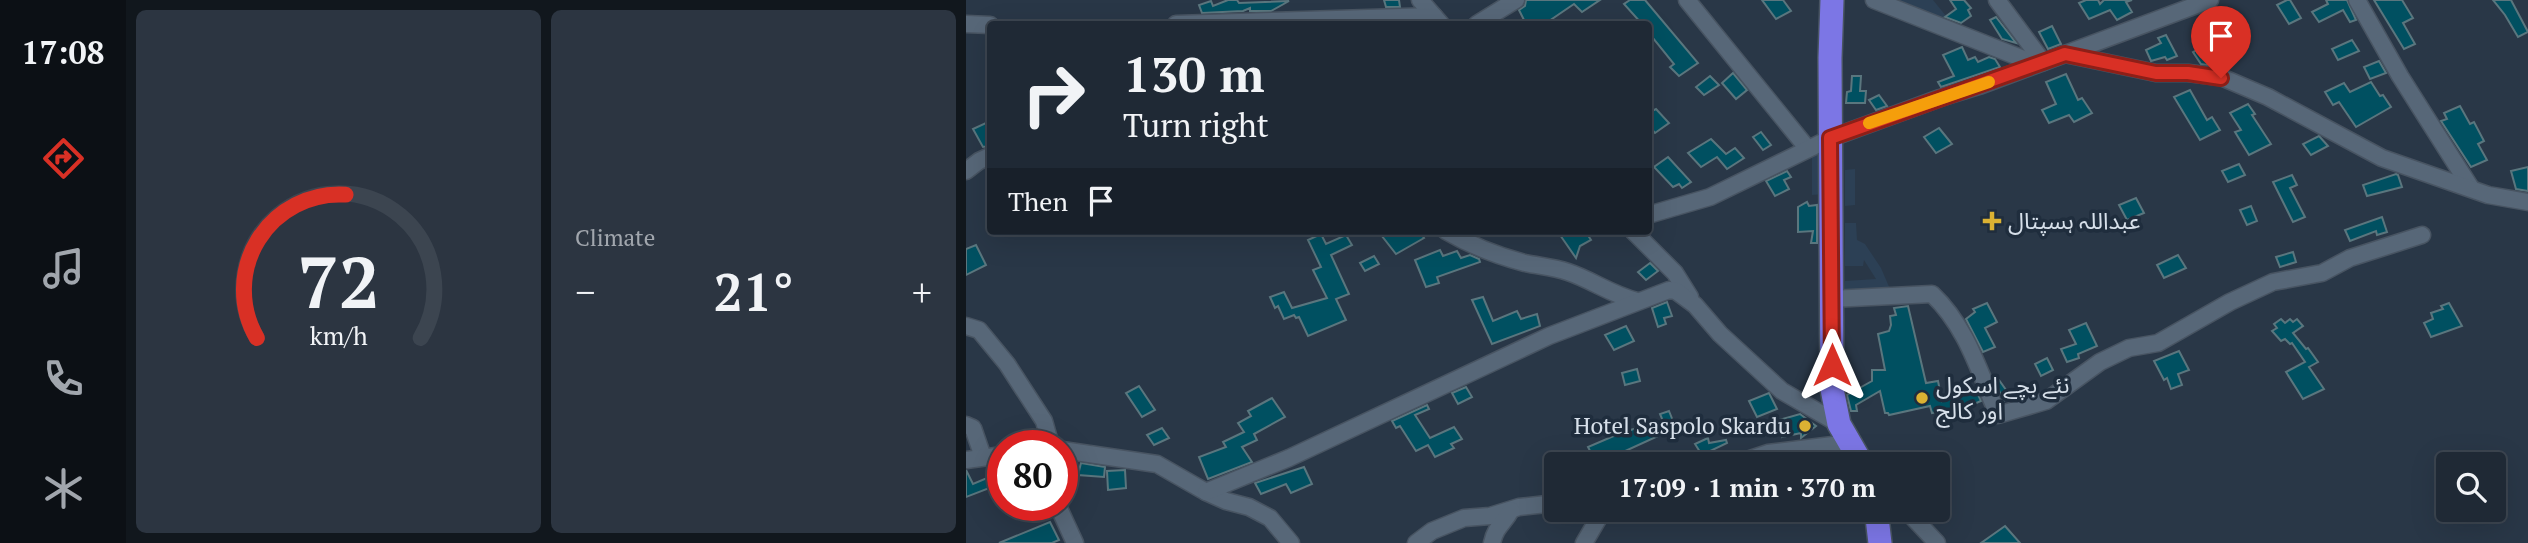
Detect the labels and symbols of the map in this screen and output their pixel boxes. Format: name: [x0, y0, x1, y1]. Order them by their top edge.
pin: [2191, 6, 2251, 78]
place label: عبداللہ ہسپتال: [2008, 205, 2140, 236]
marker: عبداللہ ہسپتال: [1982, 211, 2002, 231]
position arrow: [1795, 328, 1869, 402]
place label: نئے بچے اسکول اور کالج: [1936, 369, 2069, 428]
marker: نئے بچے اسکول اور کالج: [1914, 390, 1930, 406]
place label: Hotel Saspolo Skardu: [1574, 410, 1791, 441]
marker: Hotel Saspolo Skardu: [1797, 418, 1813, 434]
speed limit sign: 80: [987, 430, 1078, 521]

